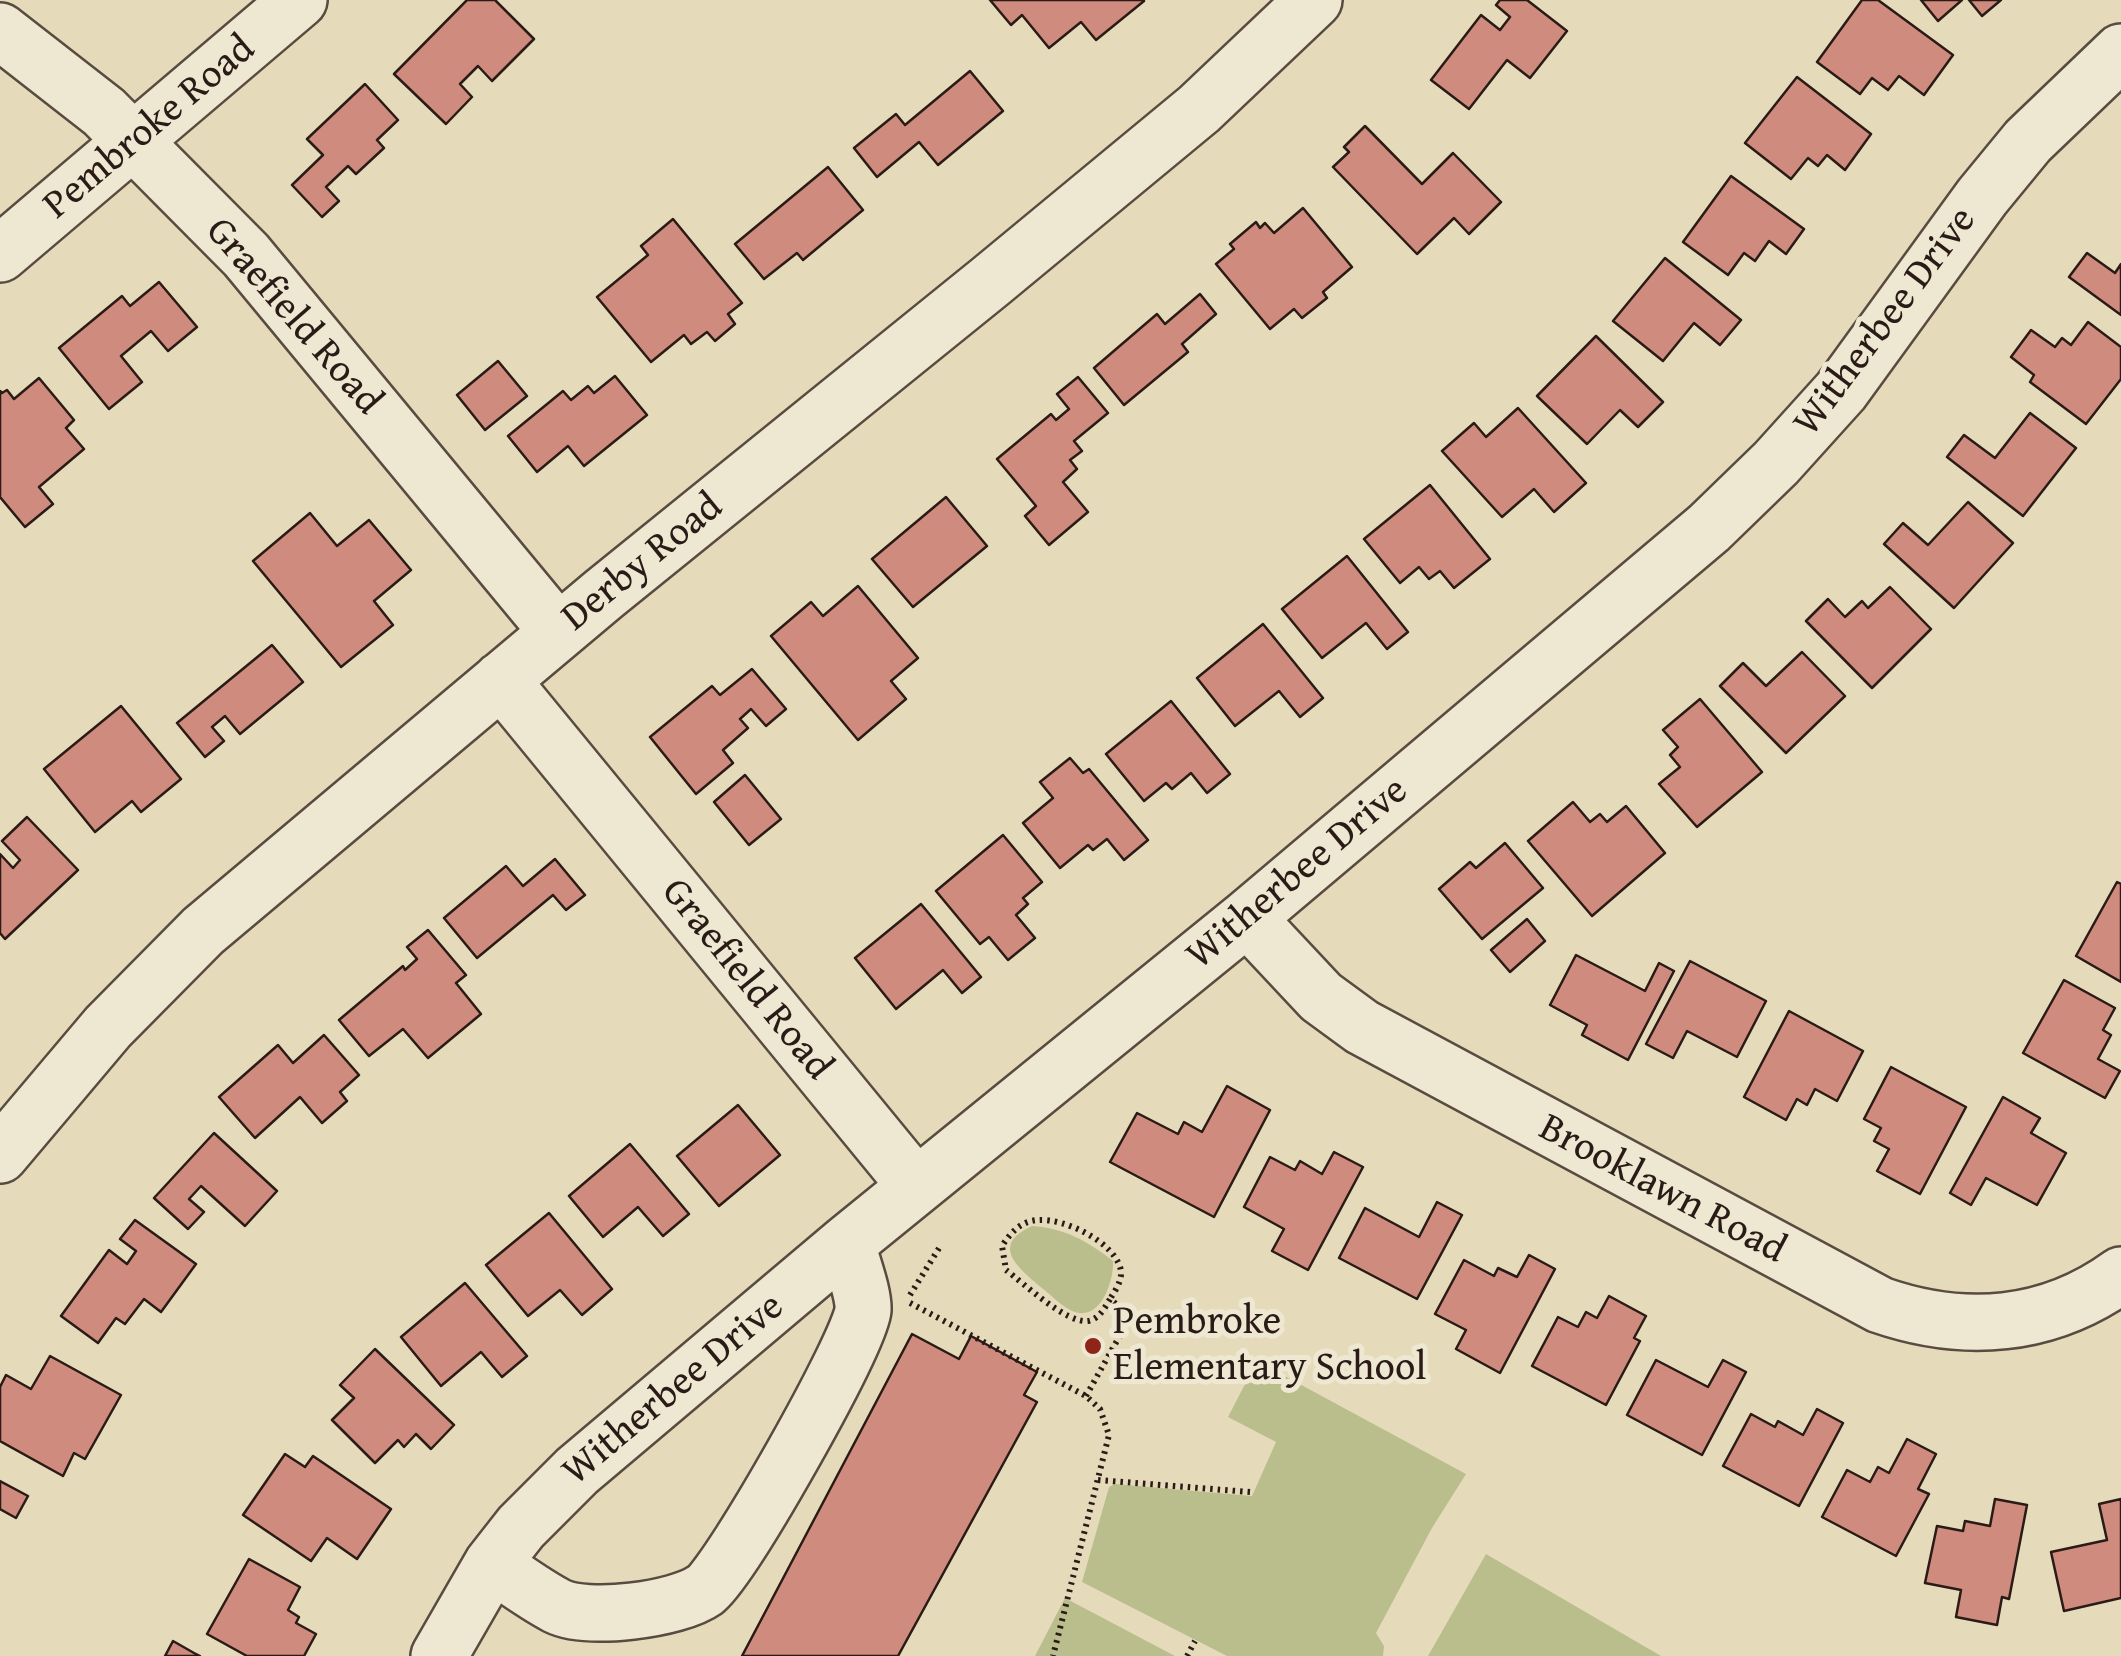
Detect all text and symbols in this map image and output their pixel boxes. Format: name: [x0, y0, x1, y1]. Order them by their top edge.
street label: Pembroke Road: [35, 26, 265, 230]
street label: Witherbee Drive: [1784, 198, 1988, 446]
street label: Graefield Road: [194, 209, 392, 425]
street label: Derby Road: [553, 484, 733, 642]
street label: Witherbee Drive: [1178, 768, 1418, 980]
street label: Graefield Road: [650, 870, 842, 1090]
street label: Brooklawn Road: [1530, 1105, 1794, 1275]
street label: Witherbee Drive: [554, 1284, 794, 1496]
place label: Pembroke Elementary School: [1113, 1299, 1427, 1393]
marker: Pembroke Elementary School: [1082, 1335, 1104, 1357]

